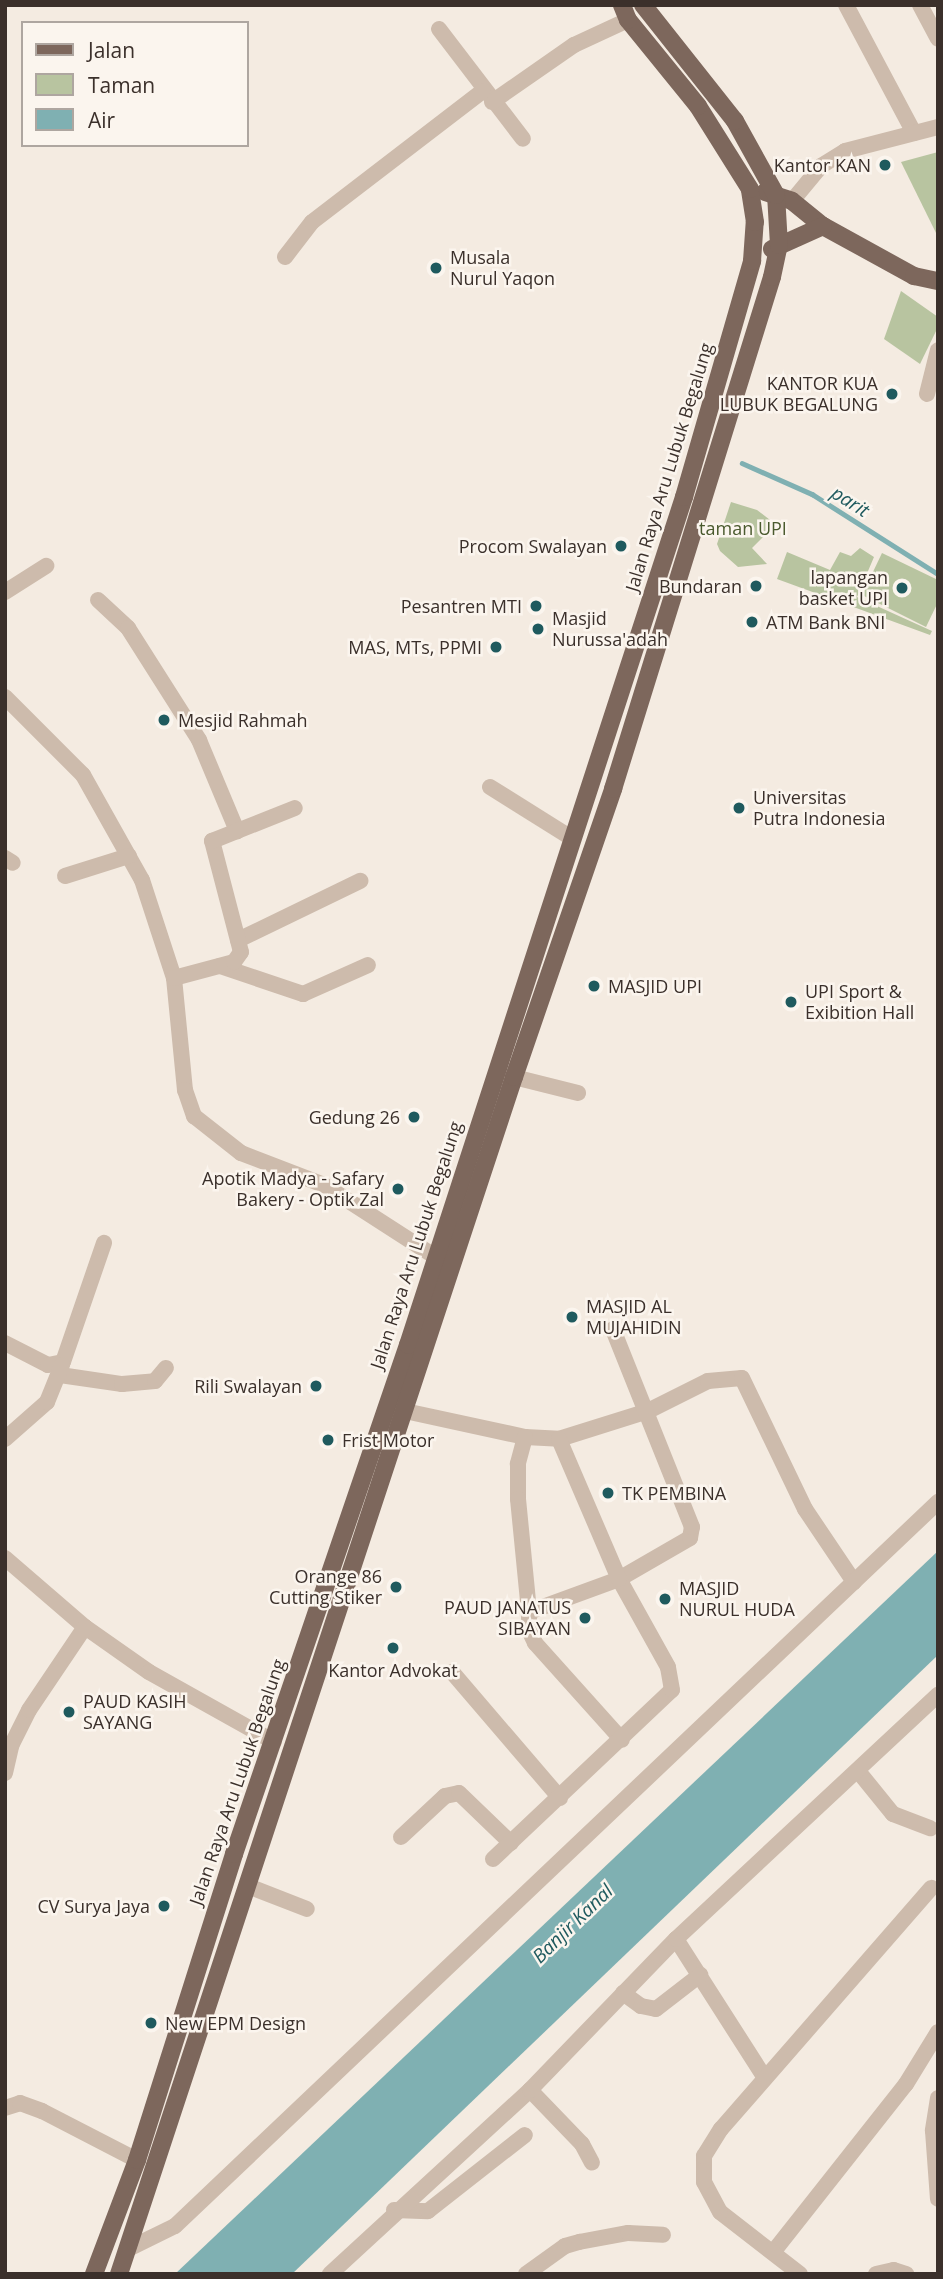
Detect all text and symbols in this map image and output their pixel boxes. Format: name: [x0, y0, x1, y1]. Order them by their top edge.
legend: [21, 21, 248, 147]
text: Jalan: [88, 36, 135, 64]
text: Taman: [88, 71, 155, 99]
text: Air: [88, 106, 115, 134]
place label: Kantor KAN: [774, 154, 871, 176]
marker: Kantor KAN: [877, 157, 893, 173]
place label: Musala Nurul Yaqon: [450, 247, 555, 290]
marker: Musala Nurul Yaqon: [428, 260, 444, 276]
street label: Jalan Raya Aru Lubuk Begalung: [621, 340, 717, 594]
place label: KANTOR KUA LUBUK BEGALUNG: [720, 373, 878, 416]
marker: KANTOR KUA LUBUK BEGALUNG: [884, 386, 900, 402]
water label: parit: [827, 482, 873, 522]
park label: taman UPI: [699, 517, 787, 539]
place label: Procom Swalayan: [459, 535, 607, 557]
marker: Procom Swalayan: [613, 538, 629, 554]
place label: lapangan basket UPI: [799, 567, 888, 610]
place label: Bundaran: [659, 575, 742, 597]
marker: Bundaran: [748, 578, 764, 594]
marker: lapangan basket UPI: [894, 580, 910, 596]
place label: Pesantren MTI: [401, 595, 522, 617]
marker: Pesantren MTI: [528, 598, 544, 614]
place label: Masjid Nurussa'adah: [552, 608, 668, 650]
place label: ATM Bank BNI: [766, 611, 885, 633]
marker: ATM Bank BNI: [744, 614, 760, 630]
marker: Masjid Nurussa'adah: [530, 621, 546, 637]
place label: MAS, MTs, PPMI: [348, 636, 482, 658]
marker: MAS, MTs, PPMI: [488, 639, 504, 655]
place label: Mesjid Rahmah: [178, 709, 308, 731]
marker: Mesjid Rahmah: [156, 712, 172, 728]
place label: Universitas Putra Indonesia: [753, 787, 885, 830]
marker: Universitas Putra Indonesia: [731, 800, 747, 816]
place label: MASJID UPI: [608, 975, 702, 997]
marker: MASJID UPI: [586, 978, 602, 994]
place label: UPI Sport & Exibition Hall: [805, 981, 914, 1024]
marker: UPI Sport & Exibition Hall: [783, 994, 799, 1010]
place label: Gedung 26: [309, 1106, 400, 1128]
marker: Gedung 26: [406, 1109, 422, 1125]
street label: Jalan Raya Aru Lubuk Begalung: [366, 1119, 466, 1371]
place label: Apotik Madya - Safary Bakery - Optik Zal: [202, 1168, 384, 1210]
marker: Apotik Madya - Safary Bakery - Optik Zal: [390, 1181, 406, 1197]
place label: MASJID AL MUJAHIDIN: [586, 1296, 681, 1338]
marker: MASJID AL MUJAHIDIN: [564, 1309, 580, 1325]
place label: Rili Swalayan: [194, 1375, 302, 1397]
marker: Rili Swalayan: [308, 1378, 324, 1394]
place label: Frist Motor: [342, 1429, 434, 1451]
marker: Frist Motor: [320, 1432, 336, 1448]
place label: TK PEMBINA: [622, 1482, 726, 1504]
marker: TK PEMBINA: [600, 1485, 616, 1501]
place label: Orange 86 Cutting Stiker: [269, 1566, 382, 1608]
place label: MASJID NURUL HUDA: [679, 1578, 795, 1620]
marker: Orange 86 Cutting Stiker: [388, 1579, 404, 1595]
marker: MASJID NURUL HUDA: [657, 1591, 673, 1607]
place label: PAUD JANATUS SIBAYAN: [444, 1597, 571, 1640]
marker: PAUD JANATUS SIBAYAN: [577, 1610, 593, 1626]
marker: Kantor Advokat: [385, 1640, 401, 1656]
street label: Jalan Raya Aru Lubuk Begalung: [185, 1656, 289, 1908]
place label: Kantor Advokat: [328, 1659, 458, 1681]
place label: PAUD KASIH SAYANG: [83, 1691, 187, 1734]
marker: PAUD KASIH SAYANG: [61, 1704, 77, 1720]
water label: Banjir Kanal: [528, 1880, 618, 1968]
place label: CV Surya Jaya: [37, 1895, 150, 1917]
marker: CV Surya Jaya: [156, 1898, 172, 1914]
place label: New EPM Design: [165, 2012, 306, 2034]
marker: New EPM Design: [143, 2015, 159, 2031]

